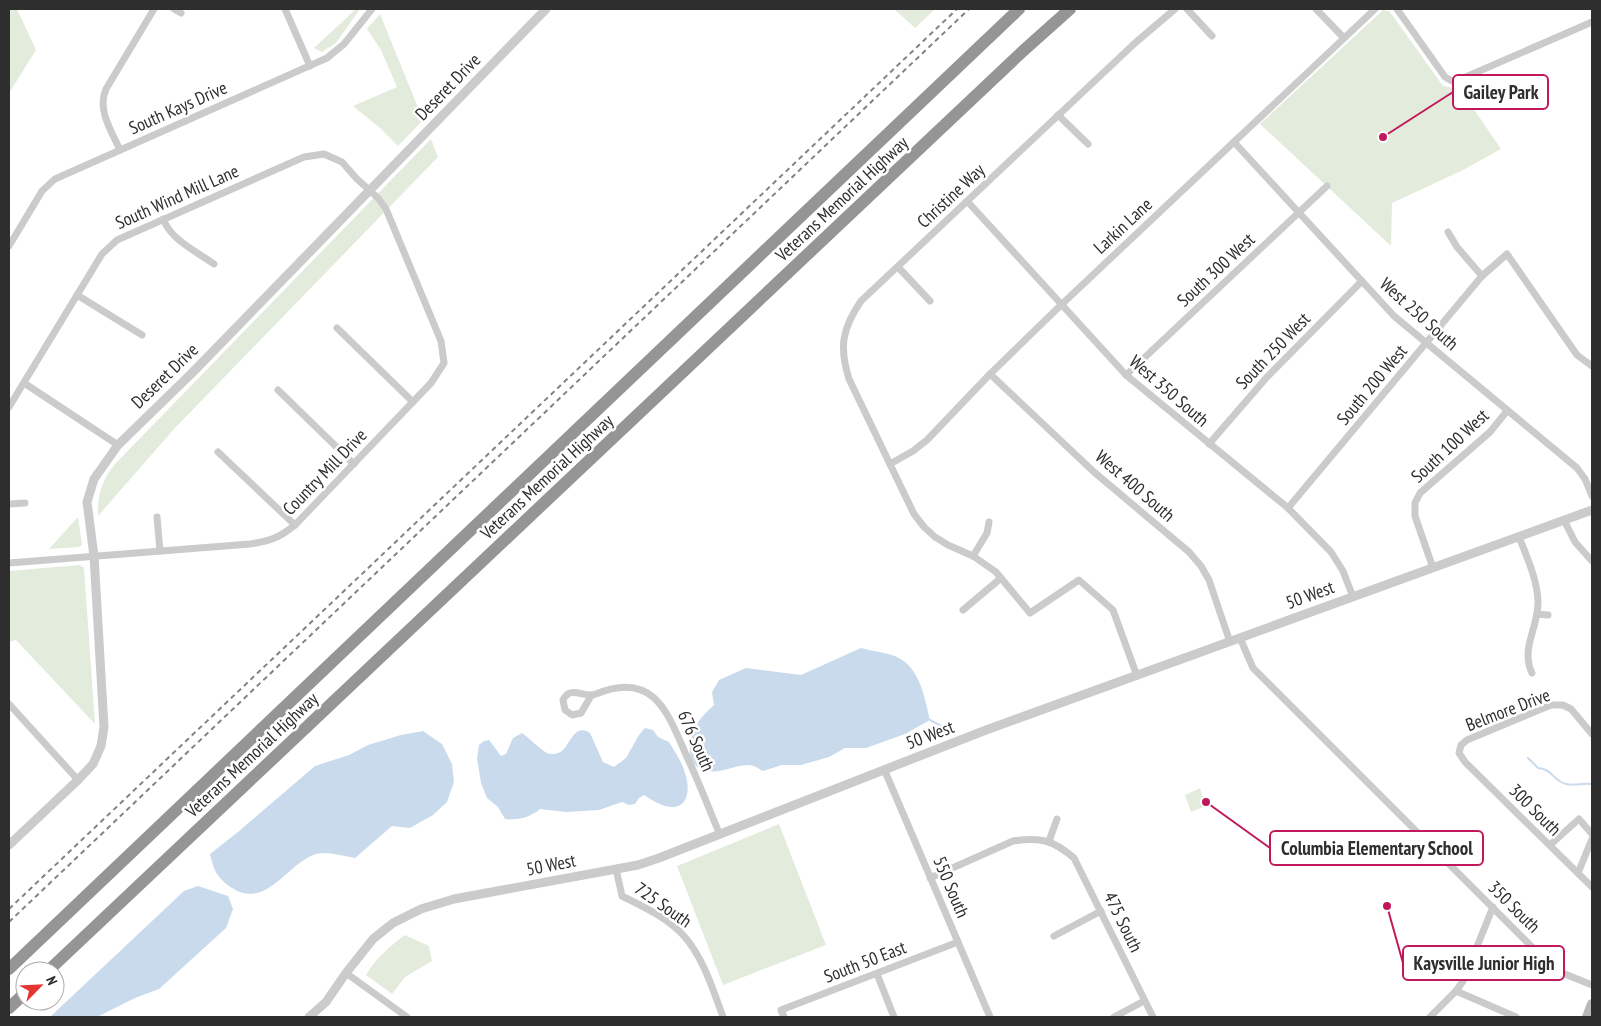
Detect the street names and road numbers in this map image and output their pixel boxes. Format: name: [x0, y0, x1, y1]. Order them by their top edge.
street label: Deseret Drive: [410, 48, 485, 125]
street label: South Kays Drive: [125, 76, 230, 139]
street label: Veterans Memorial Highway: [770, 131, 913, 267]
street label: Christine Way: [912, 158, 989, 233]
street label: South Wind Mill Lane: [112, 159, 242, 234]
street label: Larkin Lane: [1089, 193, 1157, 259]
street label: South 300 West: [1172, 228, 1259, 311]
street label: West 250 South: [1375, 272, 1463, 355]
street label: South 250 West: [1230, 307, 1315, 394]
street label: Deseret Drive: [126, 338, 203, 413]
street label: South 200 West: [1331, 340, 1412, 430]
street label: West 350 South: [1125, 350, 1214, 431]
street label: South 100 West: [1406, 404, 1493, 487]
street label: Veterans Memorial Highway: [475, 409, 618, 545]
street label: Country Mill Drive: [278, 424, 372, 520]
street label: West 400 South: [1091, 445, 1180, 526]
street label: 50 West: [1283, 575, 1337, 614]
street label: Belmore Drive: [1462, 683, 1553, 736]
street label: Veterans Memorial Highway: [180, 687, 323, 823]
street label: 676 South: [673, 707, 720, 775]
street label: 50 West: [903, 715, 957, 754]
street label: 300 South: [1504, 779, 1566, 841]
street label: 50 West: [524, 848, 578, 881]
street label: 550 South: [928, 853, 975, 921]
street label: 350 South: [1483, 876, 1545, 938]
street label: 725 South: [630, 877, 696, 932]
street label: 475 South: [1099, 888, 1148, 956]
street label: South 50 East: [821, 935, 909, 988]

